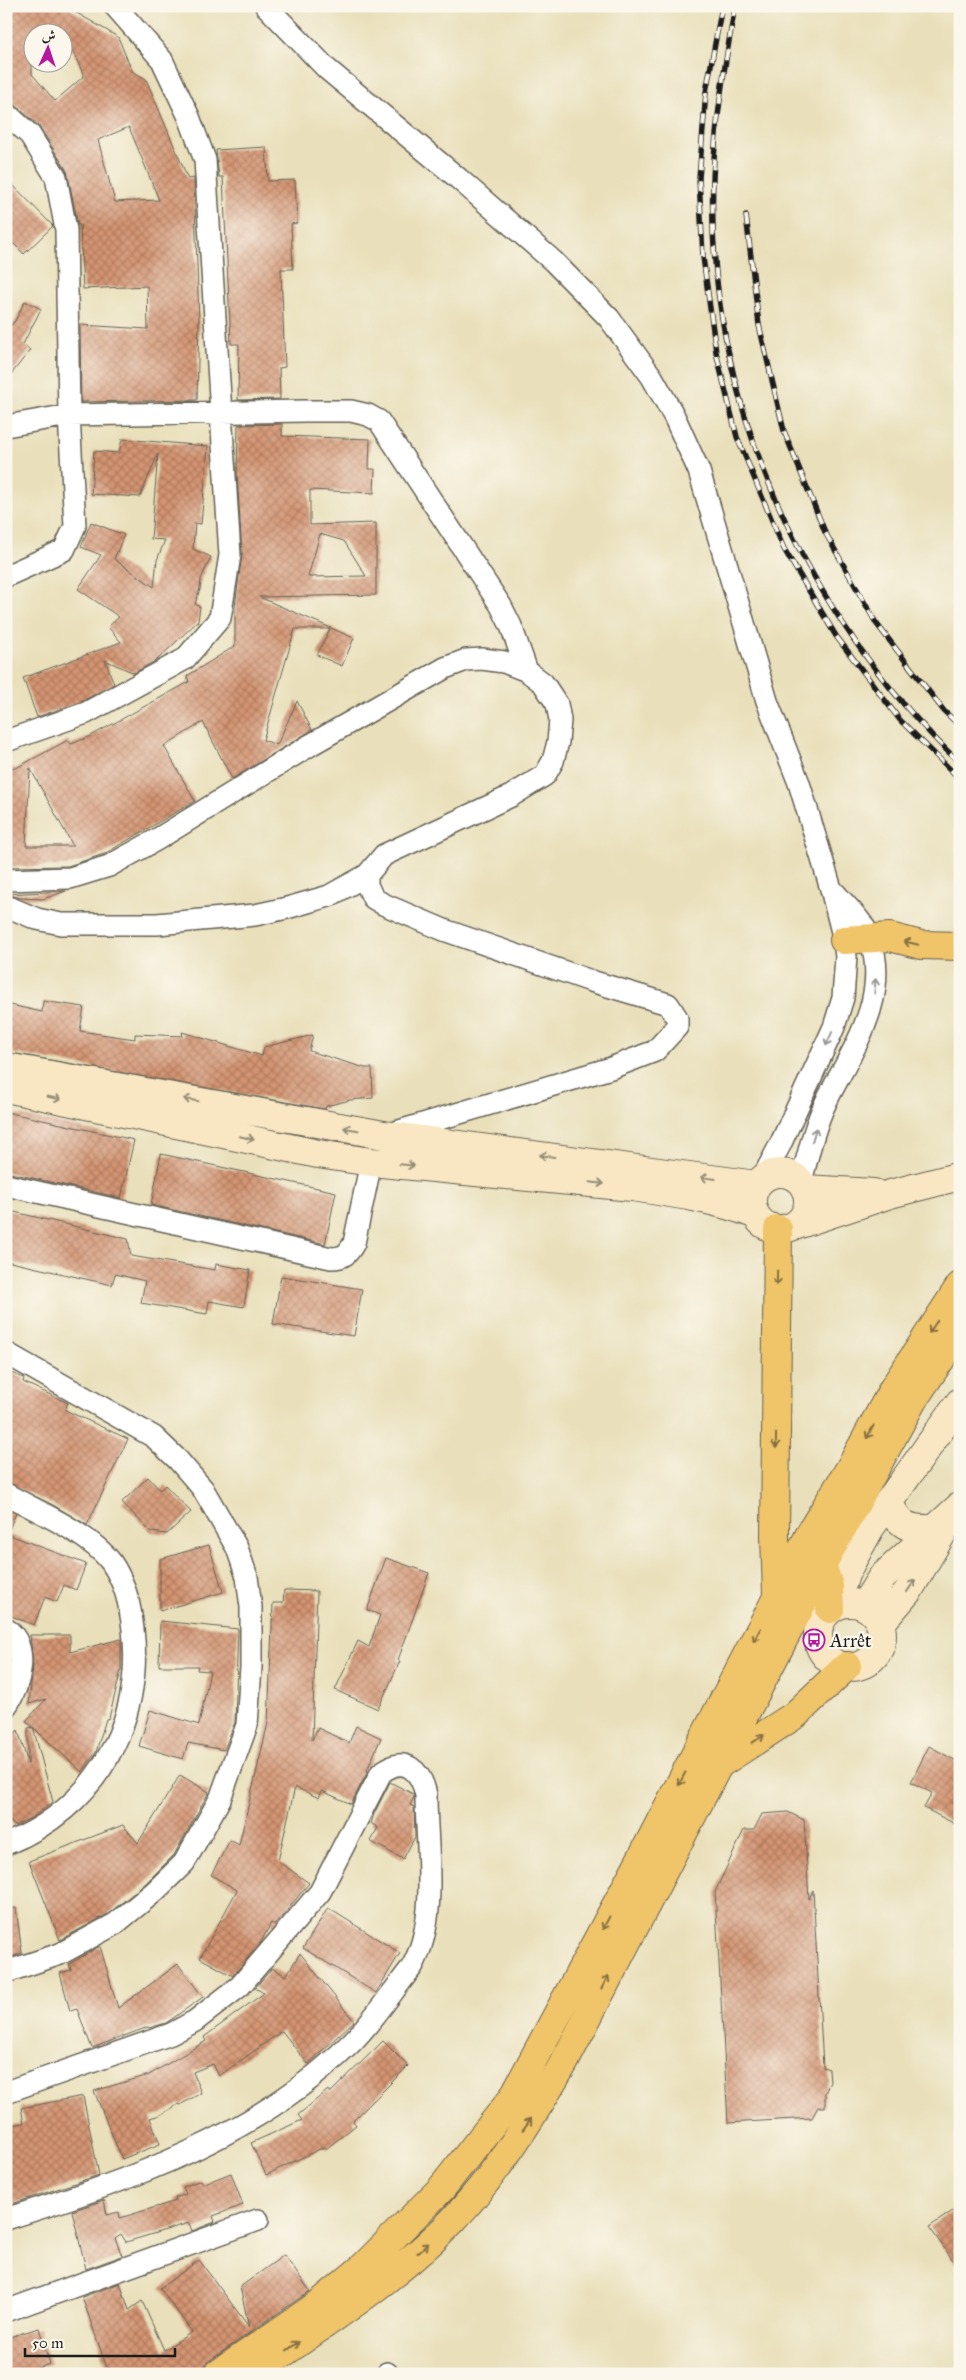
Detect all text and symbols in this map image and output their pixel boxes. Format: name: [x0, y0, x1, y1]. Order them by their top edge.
north arrow: [22, 22, 72, 72]
text: ش: [41, 27, 56, 44]
one-way arrow: [904, 938, 920, 947]
one-way arrow: [870, 978, 880, 994]
one-way arrow: [824, 1031, 834, 1046]
one-way arrow: [45, 1094, 61, 1103]
one-way arrow: [184, 1095, 200, 1105]
one-way arrow: [344, 1124, 360, 1134]
one-way arrow: [810, 1128, 819, 1144]
one-way arrow: [239, 1134, 255, 1143]
one-way arrow: [539, 1151, 555, 1161]
one-way arrow: [399, 1160, 415, 1169]
one-way arrow: [700, 1172, 716, 1182]
one-way arrow: [589, 1178, 605, 1188]
one-way arrow: [772, 1270, 782, 1286]
one-way arrow: [928, 1320, 938, 1334]
one-way arrow: [865, 1424, 875, 1439]
one-way arrow: [771, 1432, 780, 1448]
one-way arrow: [906, 1579, 916, 1593]
one-way arrow: [752, 1627, 761, 1642]
bus stop icon: Arrêt: [802, 1628, 826, 1652]
place label: Arrêt: [829, 1629, 872, 1652]
one-way arrow: [751, 1734, 765, 1744]
one-way arrow: [677, 1771, 686, 1786]
one-way arrow: [601, 1915, 611, 1930]
one-way arrow: [601, 1975, 610, 1990]
one-way arrow: [522, 2117, 532, 2131]
one-way arrow: [416, 2243, 429, 2254]
scale bar: [25, 2325, 175, 2357]
text: 50 m: [32, 2334, 64, 2352]
one-way arrow: [286, 2340, 299, 2351]

